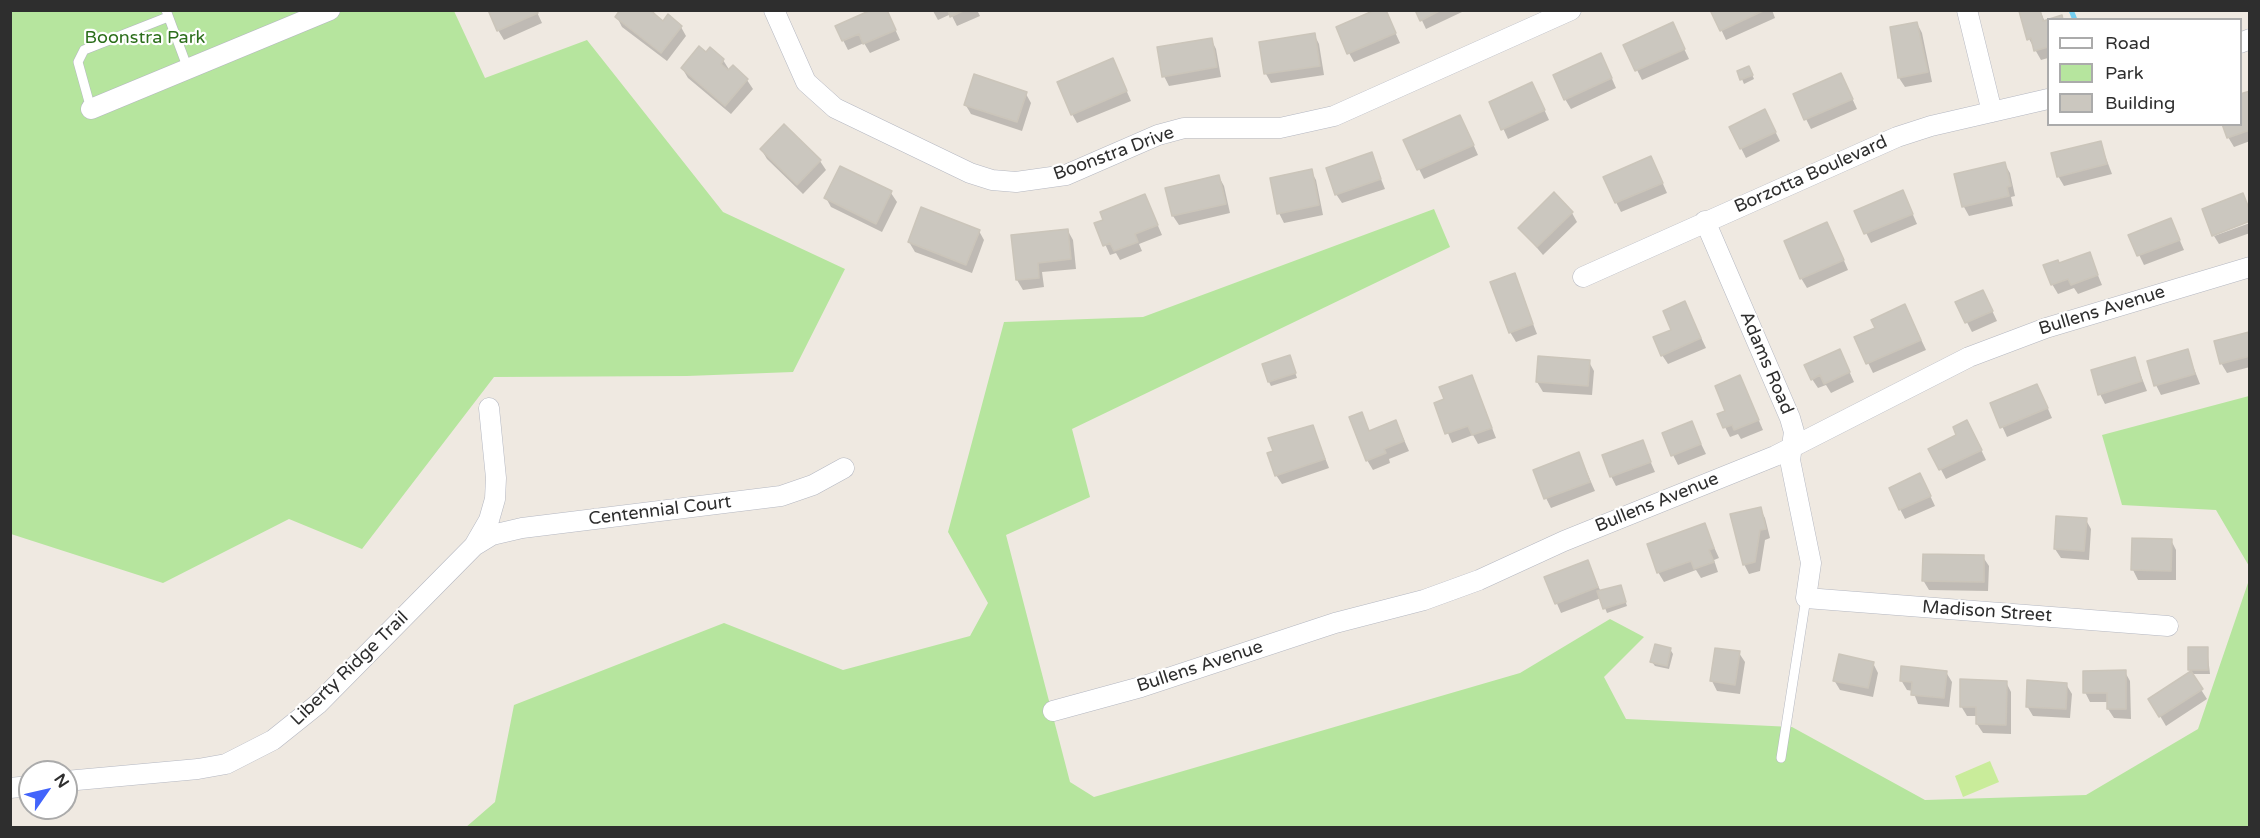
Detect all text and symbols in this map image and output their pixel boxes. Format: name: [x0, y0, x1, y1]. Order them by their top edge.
legend: [2047, 18, 2242, 126]
park label: Boonstra Park: [85, 27, 205, 49]
text: Road: [2105, 32, 2150, 54]
text: Park: [2105, 62, 2143, 84]
text: Building: [2105, 92, 2175, 114]
street label: Boonstra Drive: [1051, 122, 1177, 186]
street label: Borzotta Boulevard: [1731, 132, 1891, 218]
street label: Bullens Avenue: [2036, 281, 2168, 341]
street label: Adams Road: [1735, 308, 1797, 418]
street label: Bullens Avenue: [1592, 468, 1722, 538]
street label: Centennial Court: [587, 492, 733, 530]
street label: Madison Street: [1921, 597, 2053, 627]
street label: Liberty Ridge Trail: [287, 607, 413, 731]
street label: Bullens Avenue: [1134, 636, 1266, 698]
north arrow: [18, 760, 78, 820]
text: N: [49, 770, 73, 792]

